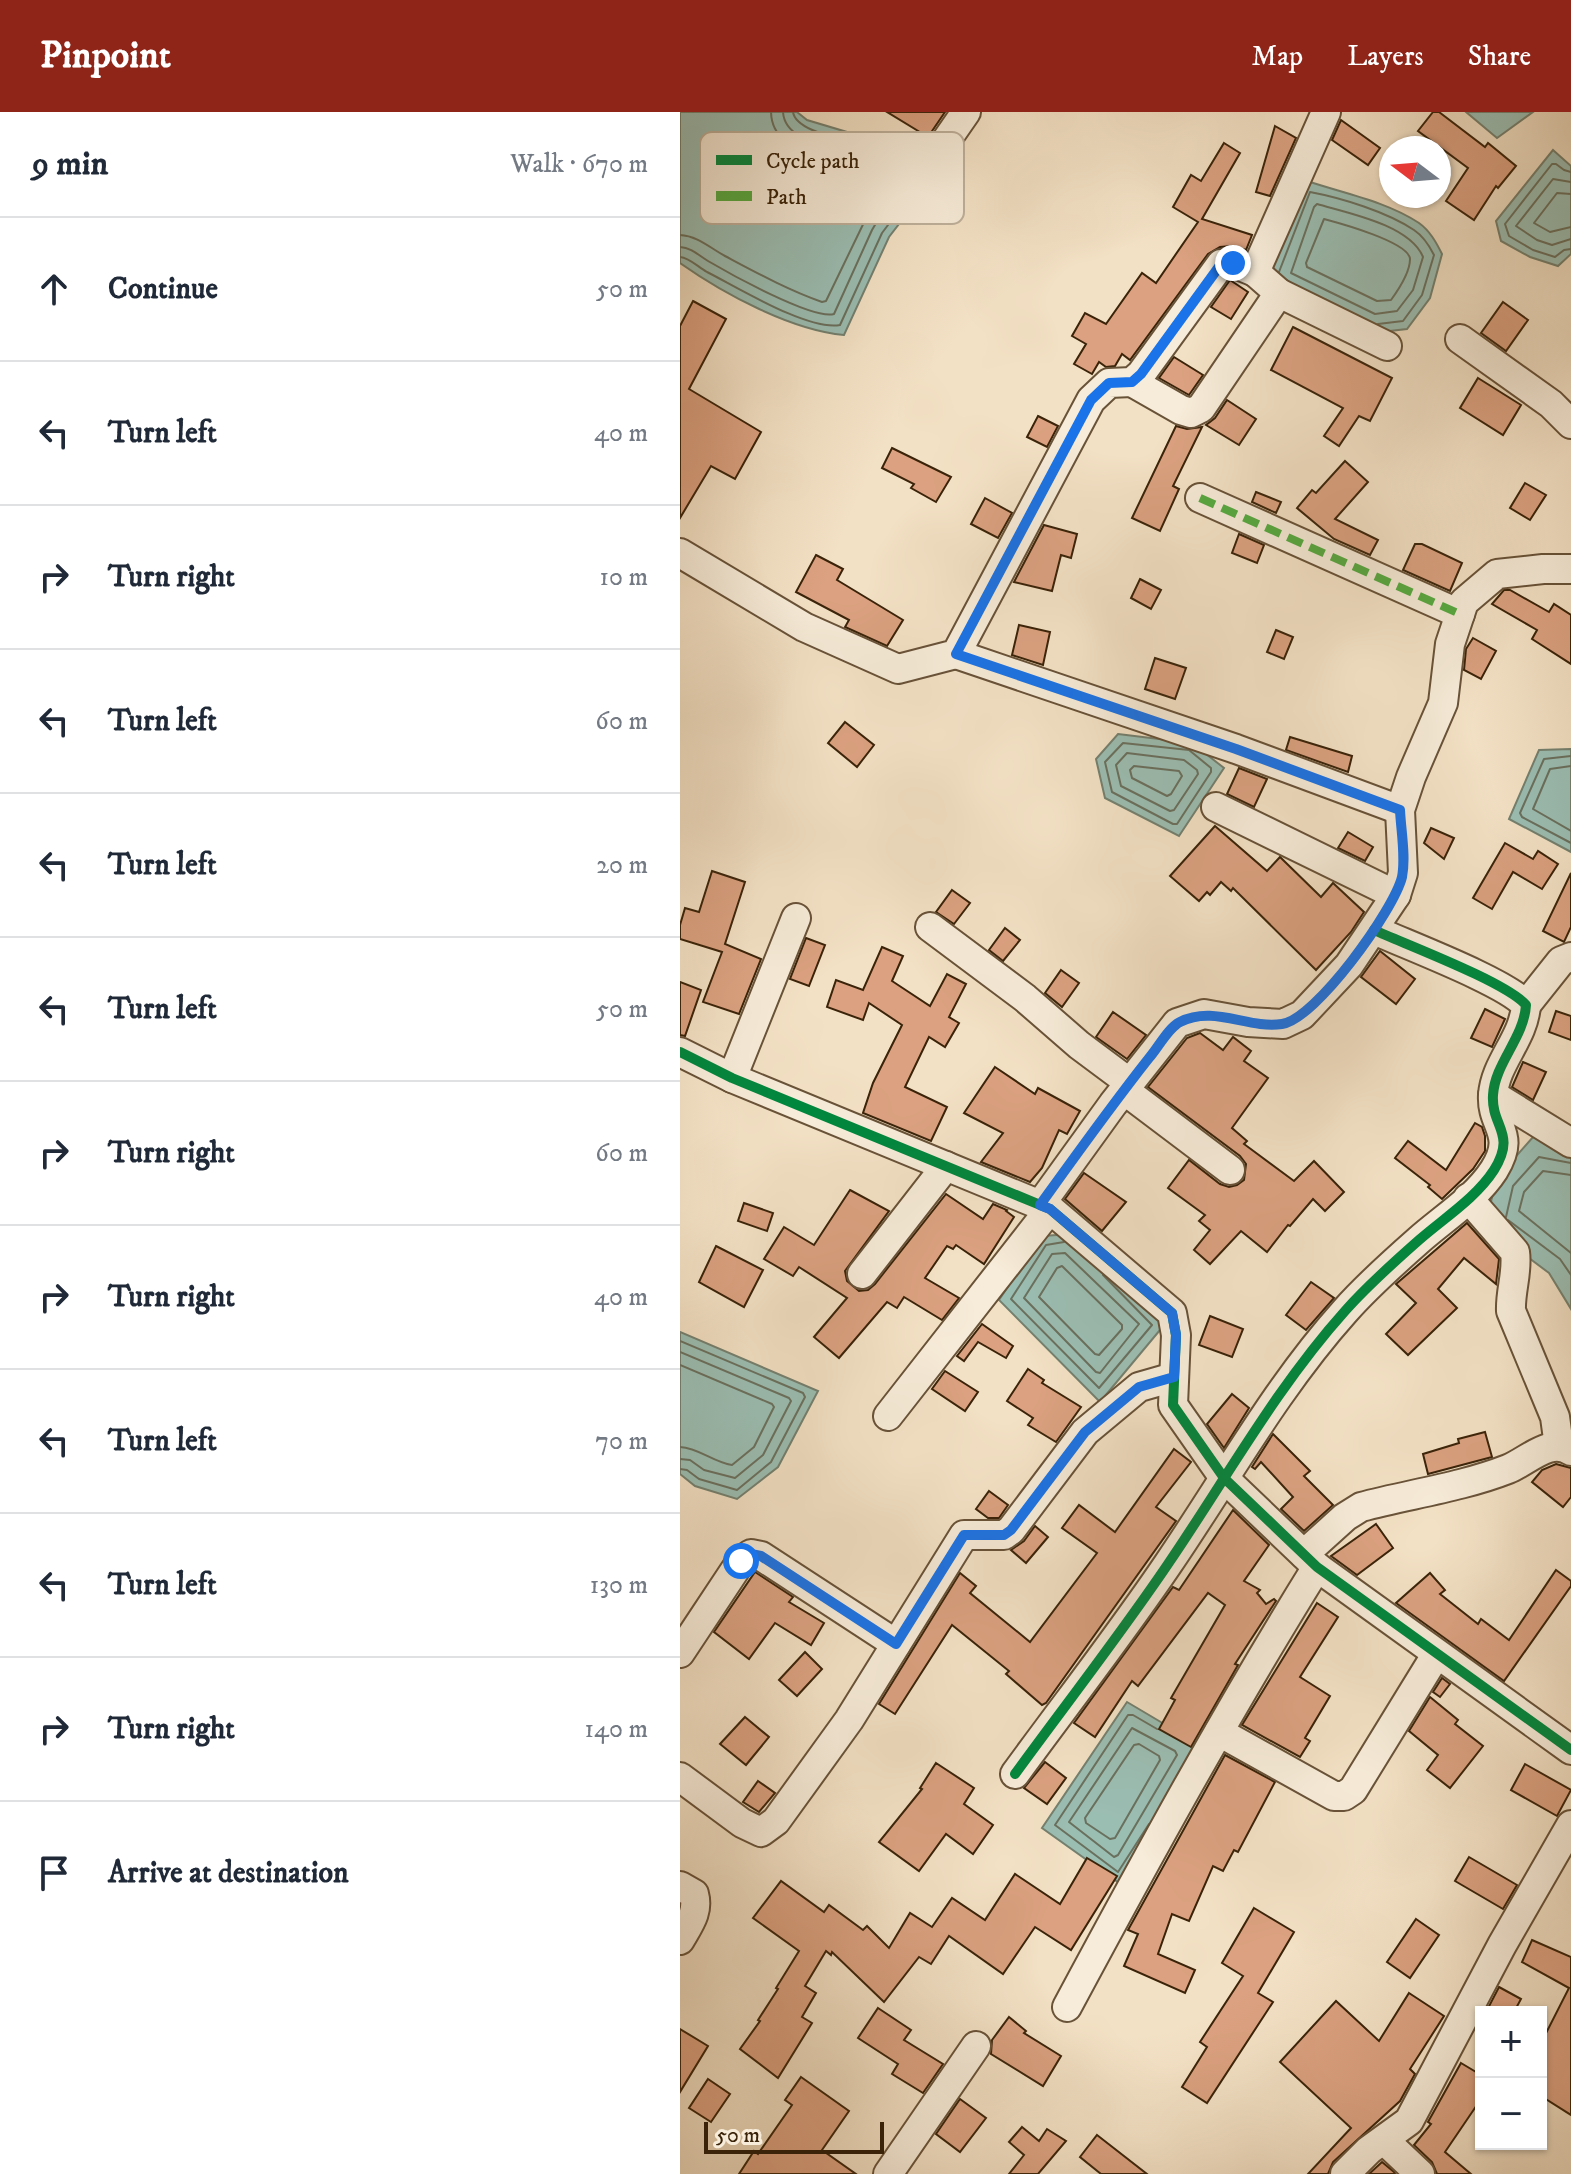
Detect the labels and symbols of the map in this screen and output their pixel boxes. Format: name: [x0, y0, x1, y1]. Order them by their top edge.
legend: [700, 132, 964, 224]
north arrow: [1379, 136, 1451, 208]
text: Cycle path: [766, 148, 860, 175]
text: Path: [766, 184, 807, 211]
route end: [1215, 245, 1251, 281]
route start: [723, 1543, 759, 1579]
scale bar: [704, 2118, 884, 2154]

